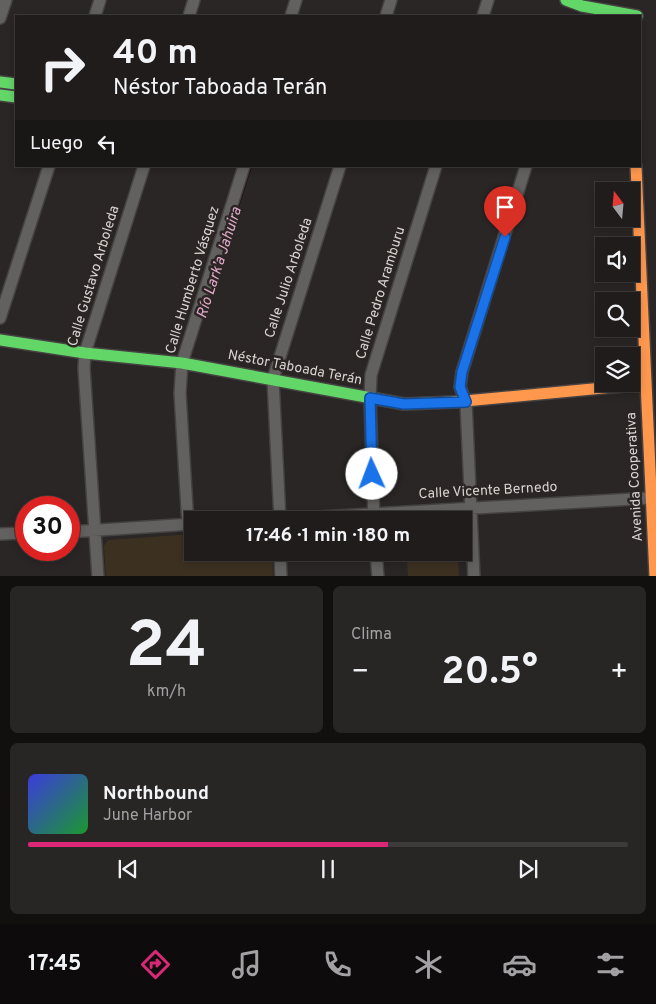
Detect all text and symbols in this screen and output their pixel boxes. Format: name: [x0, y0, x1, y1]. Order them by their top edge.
text: 40 m: [113, 32, 198, 76]
icon: right: [30, 35, 95, 100]
text: Néstor Taboada Terán: [113, 75, 327, 102]
icon: left: [93, 130, 121, 158]
text: Luego: [30, 132, 83, 156]
north arrow: [595, 182, 640, 228]
map controls: [595, 182, 640, 392]
pin: [484, 186, 526, 237]
icon: arrive: [491, 193, 519, 221]
street label: Calle Gustavo Arboleda: [65, 204, 123, 348]
street label: Calle Humberto Vásquez: [162, 204, 224, 356]
water label: Río Lark’a Jahuira: [193, 205, 247, 321]
street label: Calle Julio Arboleda: [262, 216, 316, 340]
street label: Calle Pedro Aramburu: [353, 225, 409, 361]
button: sound: [595, 237, 640, 282]
button: search: [595, 292, 640, 337]
street label: Néstor Taboada Terán: [226, 347, 364, 389]
button: layers: [595, 347, 640, 392]
street label: Avenida Cooperativa: [623, 412, 647, 542]
position arrow: [345, 447, 397, 499]
street label: Calle Vicente Bernedo: [418, 479, 558, 503]
speed limit sign: 30: [15, 496, 80, 561]
text: 17:46 · 1 min · 180 m: [246, 524, 410, 548]
text: 24: [126, 608, 207, 690]
text: Clima: [351, 625, 392, 645]
text: 20.5°: [441, 649, 538, 698]
text: −: [351, 655, 369, 691]
text: +: [610, 655, 628, 691]
text: km/h: [147, 682, 186, 702]
text: Northbound: [103, 782, 209, 806]
text: June Harbor: [103, 806, 192, 826]
icon: previous: [114, 855, 142, 883]
icon: pause: [314, 855, 342, 883]
icon: next: [514, 855, 542, 883]
icon: directions: [138, 947, 173, 982]
icon: music: [229, 947, 264, 982]
icon: phone: [320, 947, 355, 982]
icon: climate: [411, 947, 446, 982]
icon: car: [502, 947, 537, 982]
icon: filters: [593, 947, 628, 982]
text: 17:45: [28, 951, 82, 978]

